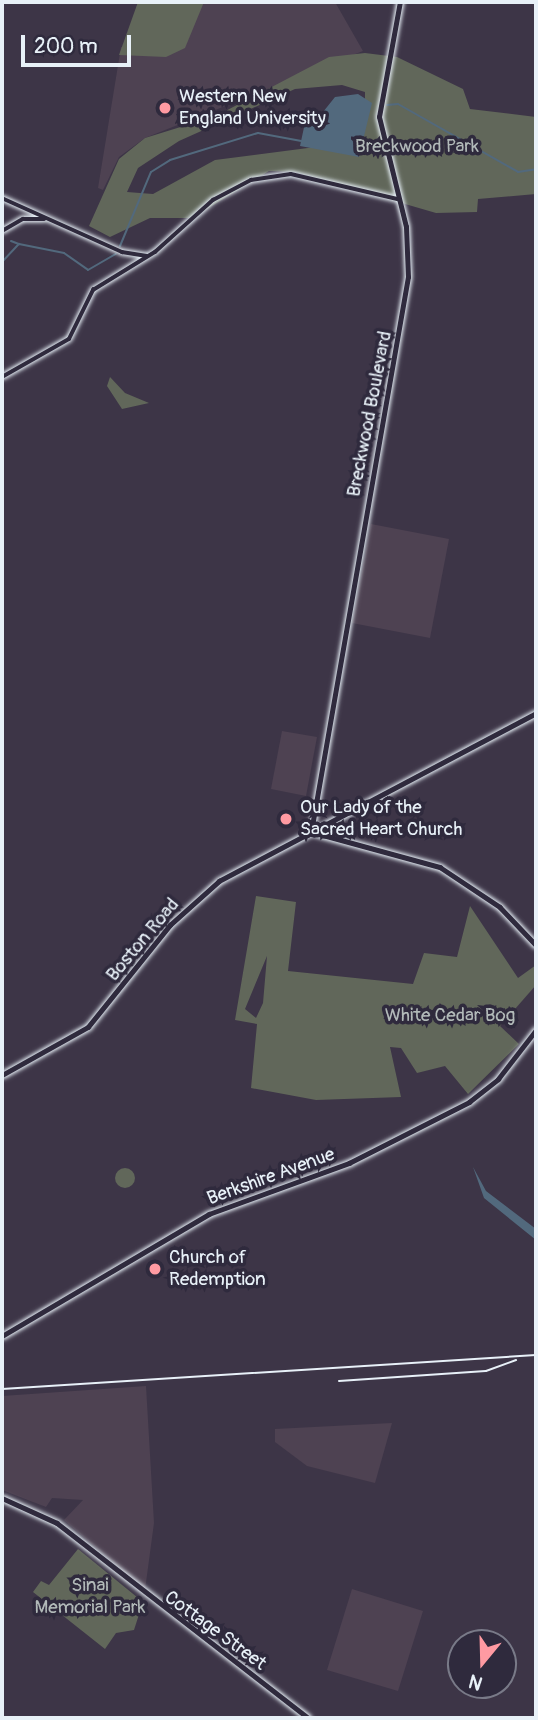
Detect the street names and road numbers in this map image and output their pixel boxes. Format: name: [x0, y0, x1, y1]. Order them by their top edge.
street label: Breckwood Boulevard: [343, 329, 397, 499]
street label: Boston Road: [102, 894, 184, 986]
street label: Berkshire Avenue: [204, 1143, 338, 1211]
street label: Cottage Street: [159, 1586, 271, 1676]

